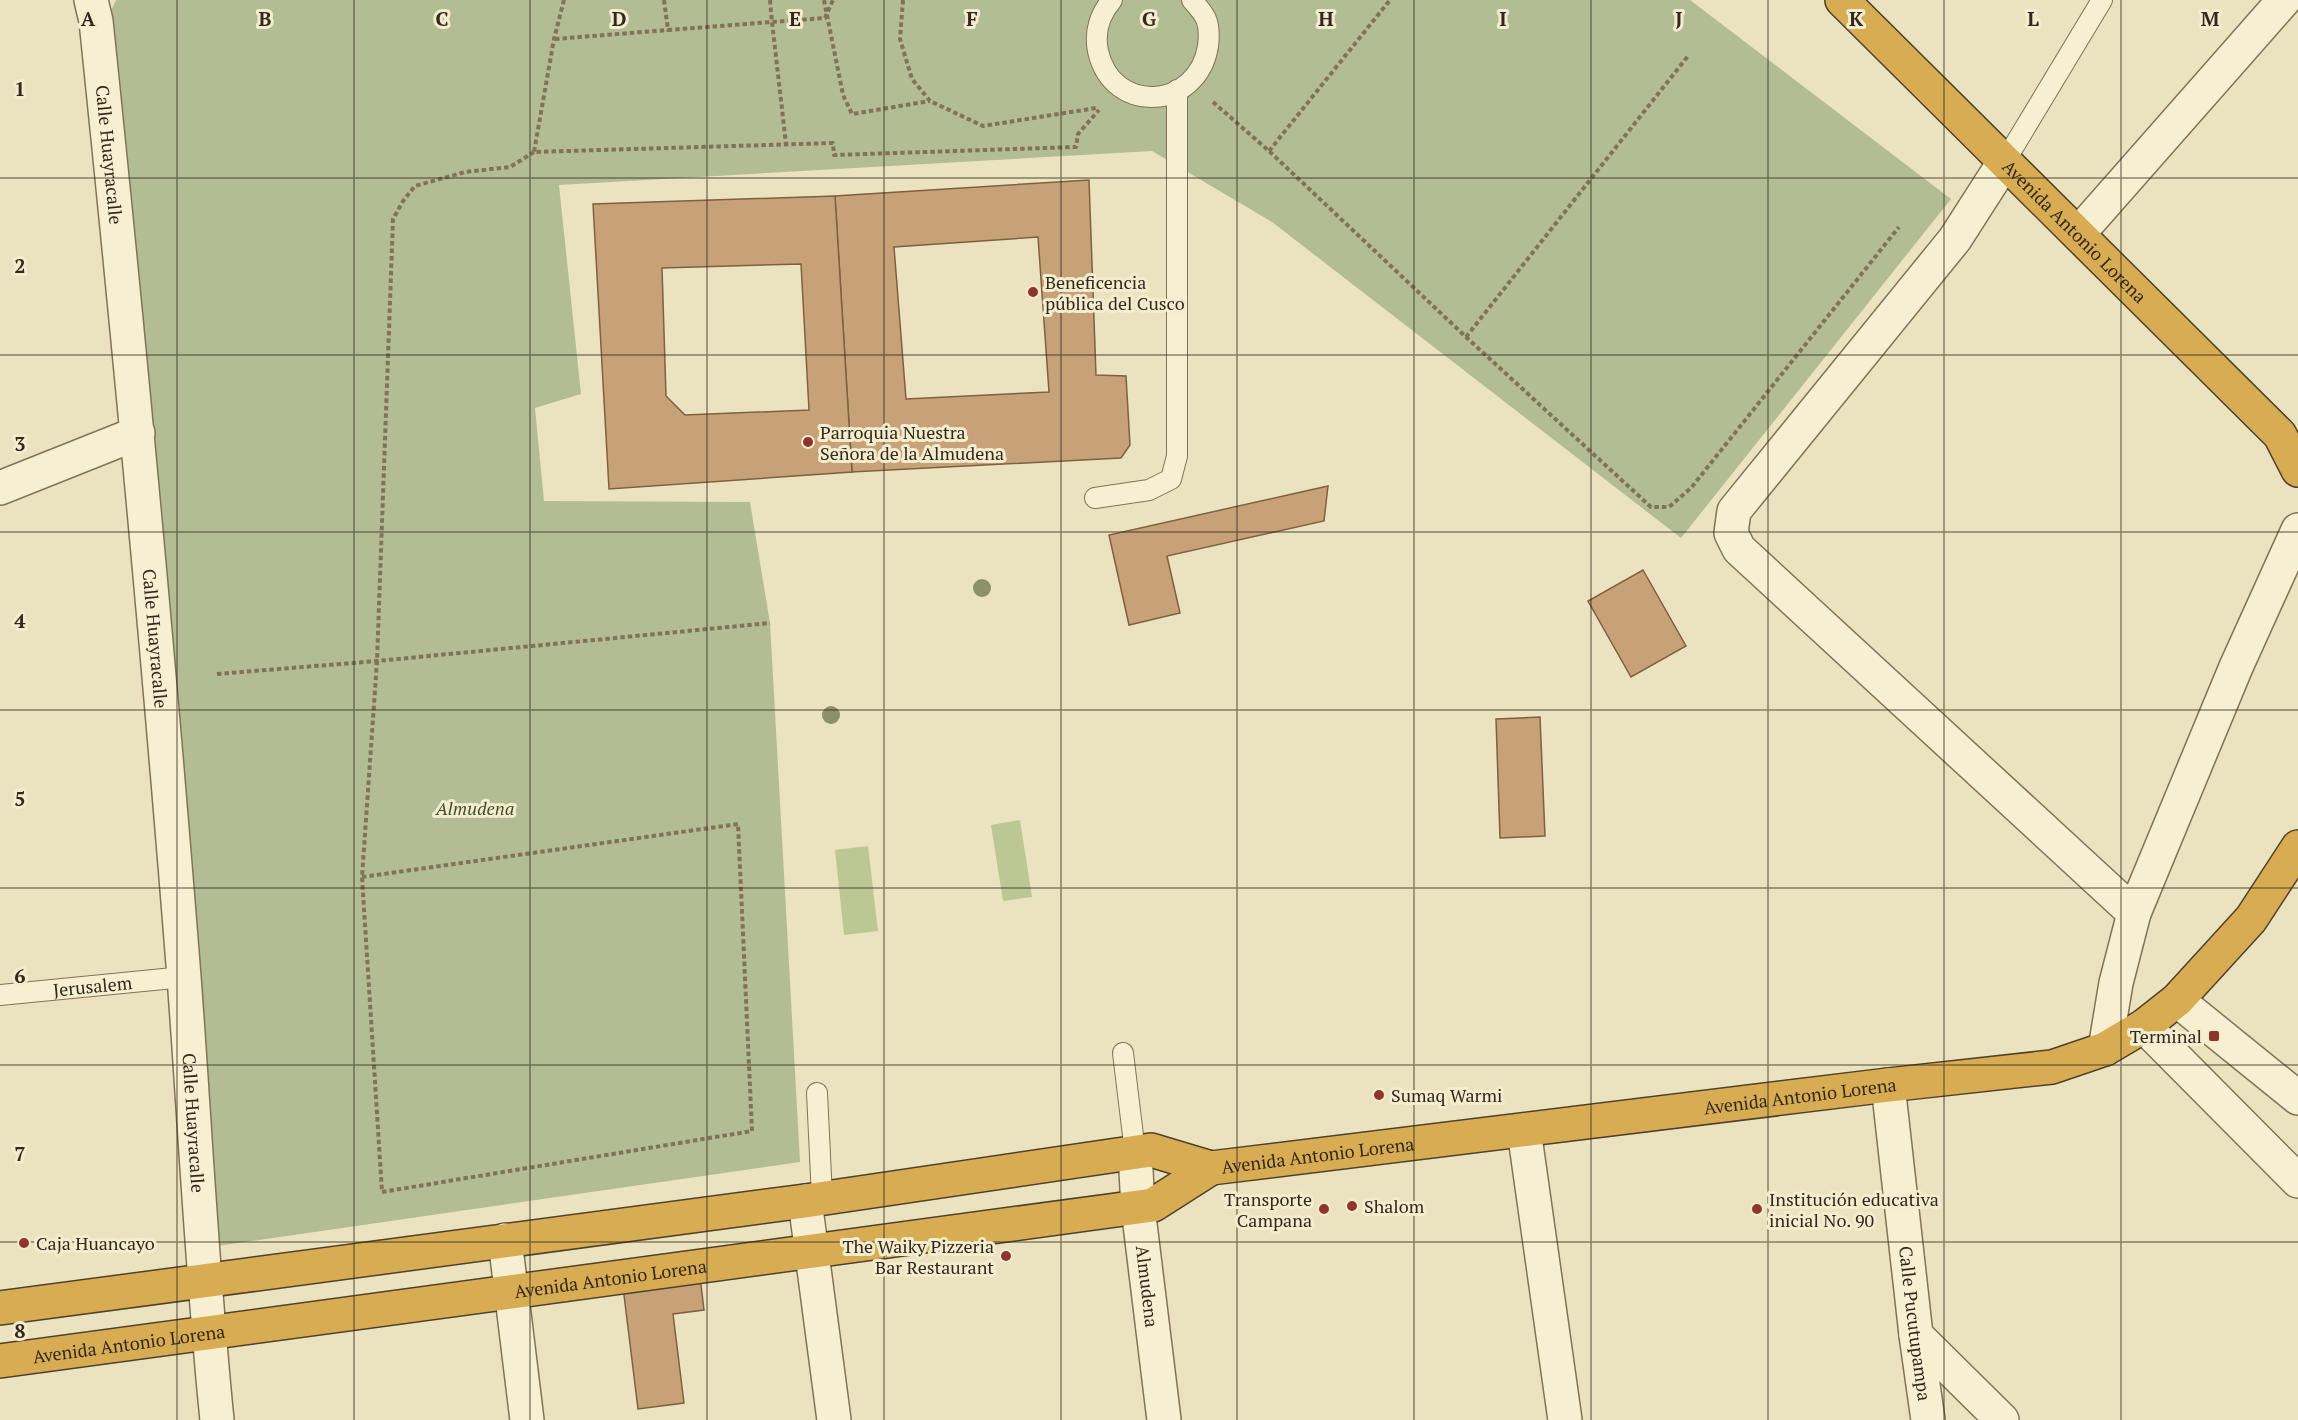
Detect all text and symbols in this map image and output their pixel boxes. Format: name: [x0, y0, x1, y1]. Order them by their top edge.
text: A: [81, 5, 96, 32]
text: B: [259, 5, 272, 32]
text: C: [435, 5, 449, 32]
text: D: [612, 5, 626, 32]
text: E: [789, 5, 801, 32]
text: F: [966, 5, 978, 32]
text: G: [1142, 5, 1156, 32]
text: H: [1318, 5, 1334, 32]
text: I: [1499, 5, 1507, 32]
text: J: [1675, 5, 1683, 32]
text: K: [1849, 5, 1864, 32]
text: L: [2027, 5, 2039, 32]
text: M: [2201, 5, 2220, 32]
text: 1: [14, 75, 26, 102]
street label: Calle Huayracalle: [91, 84, 129, 226]
street label: Avenida Antonio Lorena: [1997, 154, 2152, 308]
text: 2: [14, 252, 26, 279]
place label: Beneficencia pública del Cusco: [1045, 270, 1185, 315]
marker: Beneficencia pública del Cusco: [1026, 285, 1040, 299]
place label: Parroquia Nuestra Señora de la Almudena: [820, 420, 1004, 465]
text: 3: [14, 430, 26, 457]
marker: Parroquia Nuestra Señora de la Almudena: [801, 435, 815, 449]
street label: Calle Huayracalle: [137, 568, 174, 709]
text: 4: [14, 607, 26, 634]
text: 5: [14, 785, 26, 812]
park label: Almudena: [435, 796, 514, 820]
text: 6: [14, 962, 26, 989]
street label: Jerusalem: [52, 970, 134, 1002]
place label: Terminal: [2130, 1024, 2202, 1048]
marker: Terminal: [2207, 1029, 2221, 1043]
street label: Calle Huayracalle: [177, 1052, 211, 1194]
street label: Avenida Antonio Lorena: [1702, 1072, 1898, 1119]
place label: Sumaq Warmi: [1391, 1083, 1502, 1107]
marker: Sumaq Warmi: [1372, 1088, 1386, 1102]
street label: Avenida Antonio Lorena: [1220, 1131, 1415, 1179]
text: 7: [14, 1140, 26, 1167]
place label: Transporte Campana: [1224, 1187, 1312, 1232]
place label: Institución educativa inicial No. 90: [1769, 1187, 1939, 1232]
place label: Shalom: [1364, 1194, 1425, 1218]
marker: Shalom: [1345, 1199, 1359, 1213]
marker: Transporte Campana: [1317, 1202, 1331, 1216]
marker: Institución educativa inicial No. 90: [1750, 1202, 1764, 1216]
place label: Caja Huancayo: [36, 1231, 155, 1255]
place label: The Waiky Pizzeria Bar Restaurant: [842, 1234, 994, 1279]
marker: Caja Huancayo: [17, 1236, 31, 1250]
street label: Almudena: [1131, 1244, 1165, 1329]
street label: Calle Pucutupampa: [1894, 1245, 1937, 1402]
marker: The Waiky Pizzeria Bar Restaurant: [999, 1249, 1013, 1263]
street label: Avenida Antonio Lorena: [513, 1254, 708, 1303]
text: 8: [14, 1317, 26, 1344]
street label: Avenida Antonio Lorena: [31, 1319, 227, 1368]

